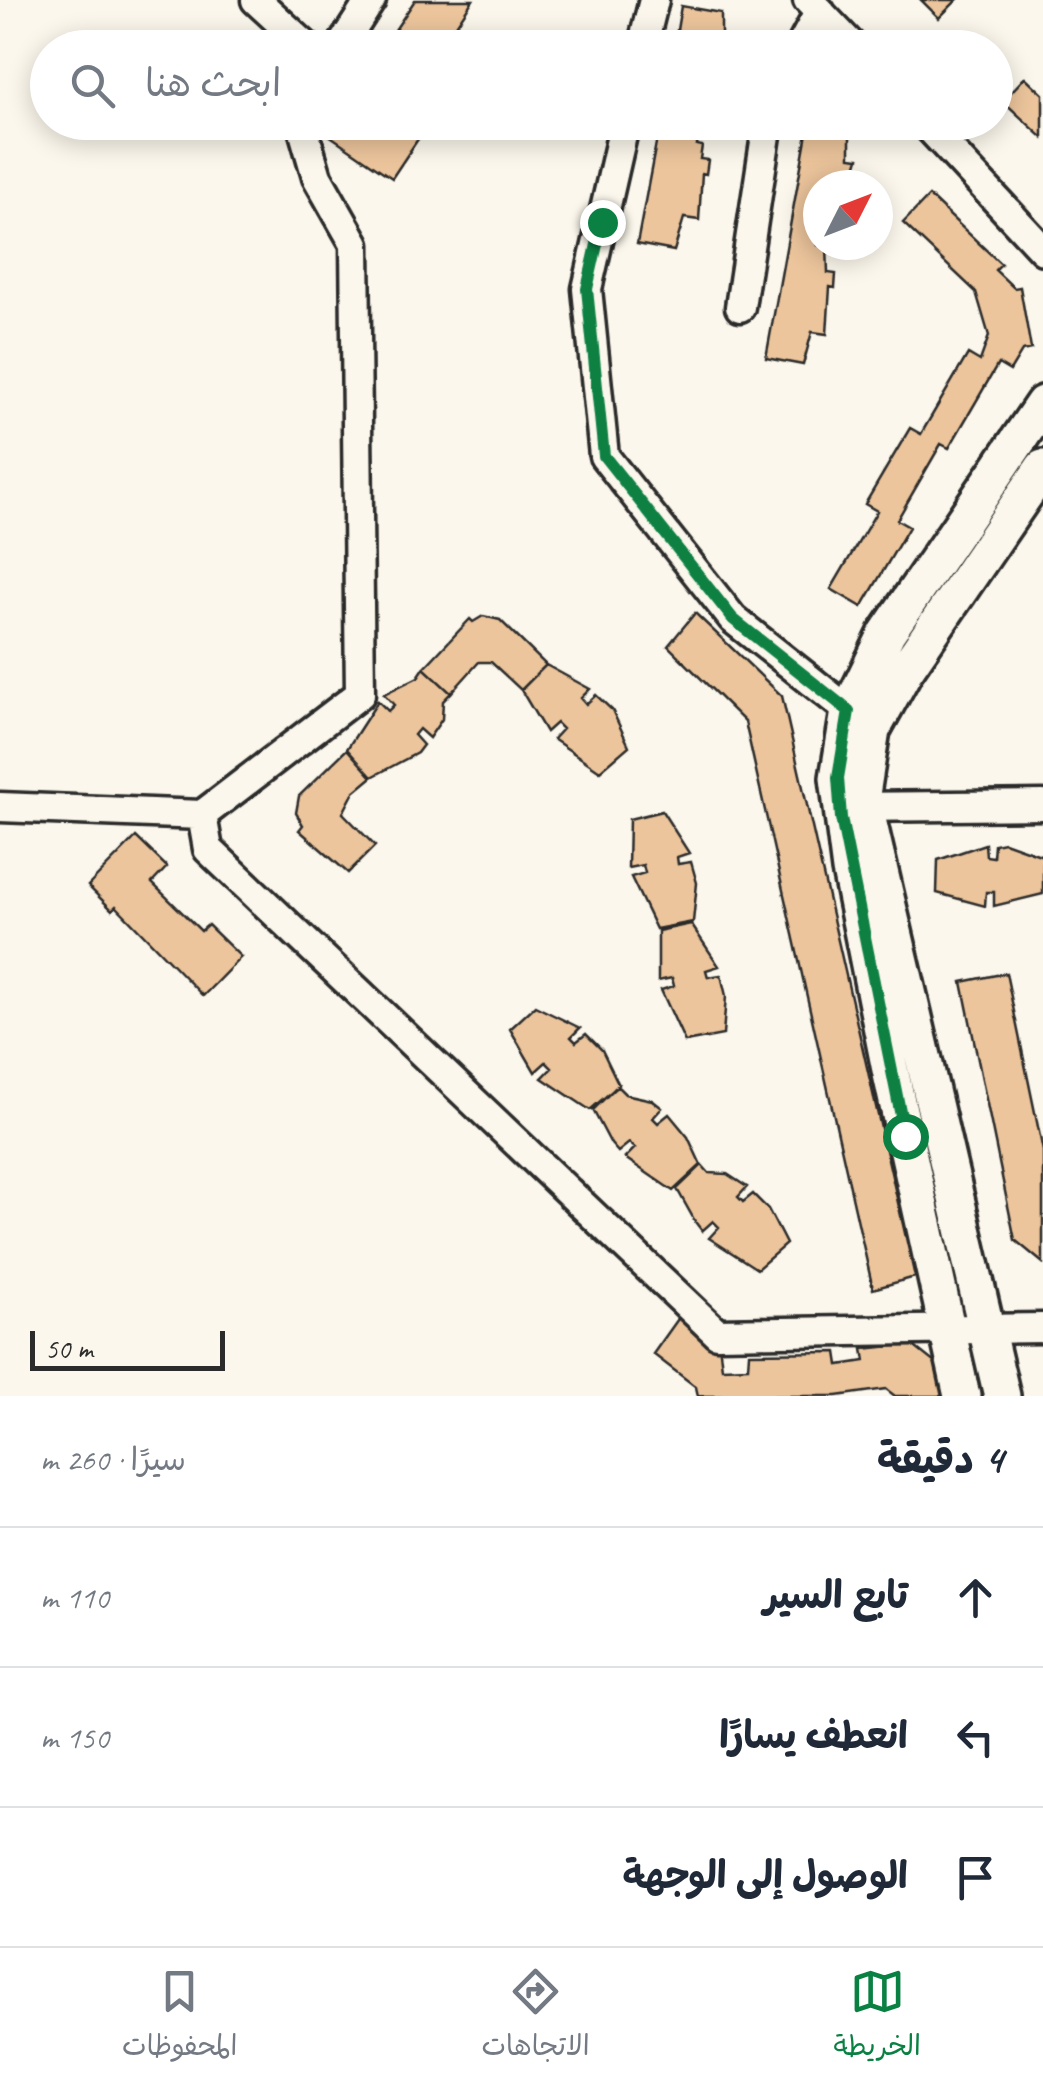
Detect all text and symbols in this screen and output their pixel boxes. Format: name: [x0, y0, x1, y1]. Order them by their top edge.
search box: [30, 30, 1013, 140]
icon: search: [65, 58, 120, 113]
text: ابحث هنا: [145, 60, 281, 107]
north arrow: [803, 170, 893, 260]
route end: [580, 200, 626, 246]
route start: [883, 1114, 929, 1160]
scale bar: [30, 1326, 225, 1370]
text: 50 m: [45, 1331, 93, 1366]
text: 4 دقيقة: [877, 1433, 1003, 1486]
text: سيرًا · 260 m: [40, 1439, 186, 1480]
icon: ahead: [948, 1570, 1003, 1625]
text: تابع السير: [763, 1572, 908, 1619]
text: 110 m: [40, 1577, 109, 1618]
icon: left: [948, 1710, 1003, 1765]
text: انعطف يسارًا: [719, 1712, 908, 1759]
text: 150 m: [40, 1717, 109, 1758]
icon: arrive: [948, 1850, 1003, 1905]
text: الوصول إلى الوجهة: [622, 1852, 908, 1899]
tab: المحفوظات: [122, 1964, 237, 2070]
tab: الاتجاهات: [481, 1964, 590, 2070]
tab: الخريطة: [834, 1964, 921, 2070]

